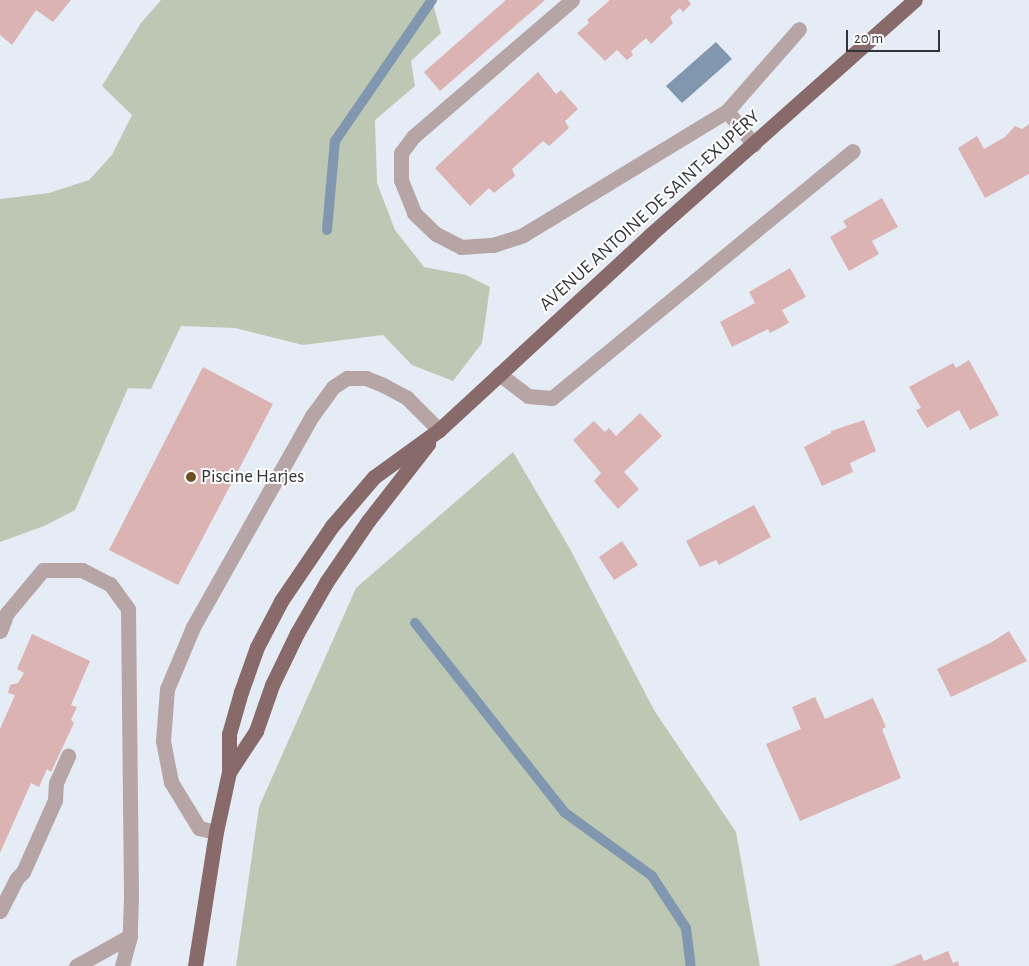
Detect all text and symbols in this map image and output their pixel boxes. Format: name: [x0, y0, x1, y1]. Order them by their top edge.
scale bar: [849, 20, 943, 52]
text: 20 m: [854, 31, 883, 46]
street label: AVENUE ANTOINE DE SAINT-EXUPÉRY: [535, 106, 765, 316]
place label: Piscine Harjes: [201, 466, 304, 488]
marker: Piscine Harjes: [185, 471, 197, 483]

